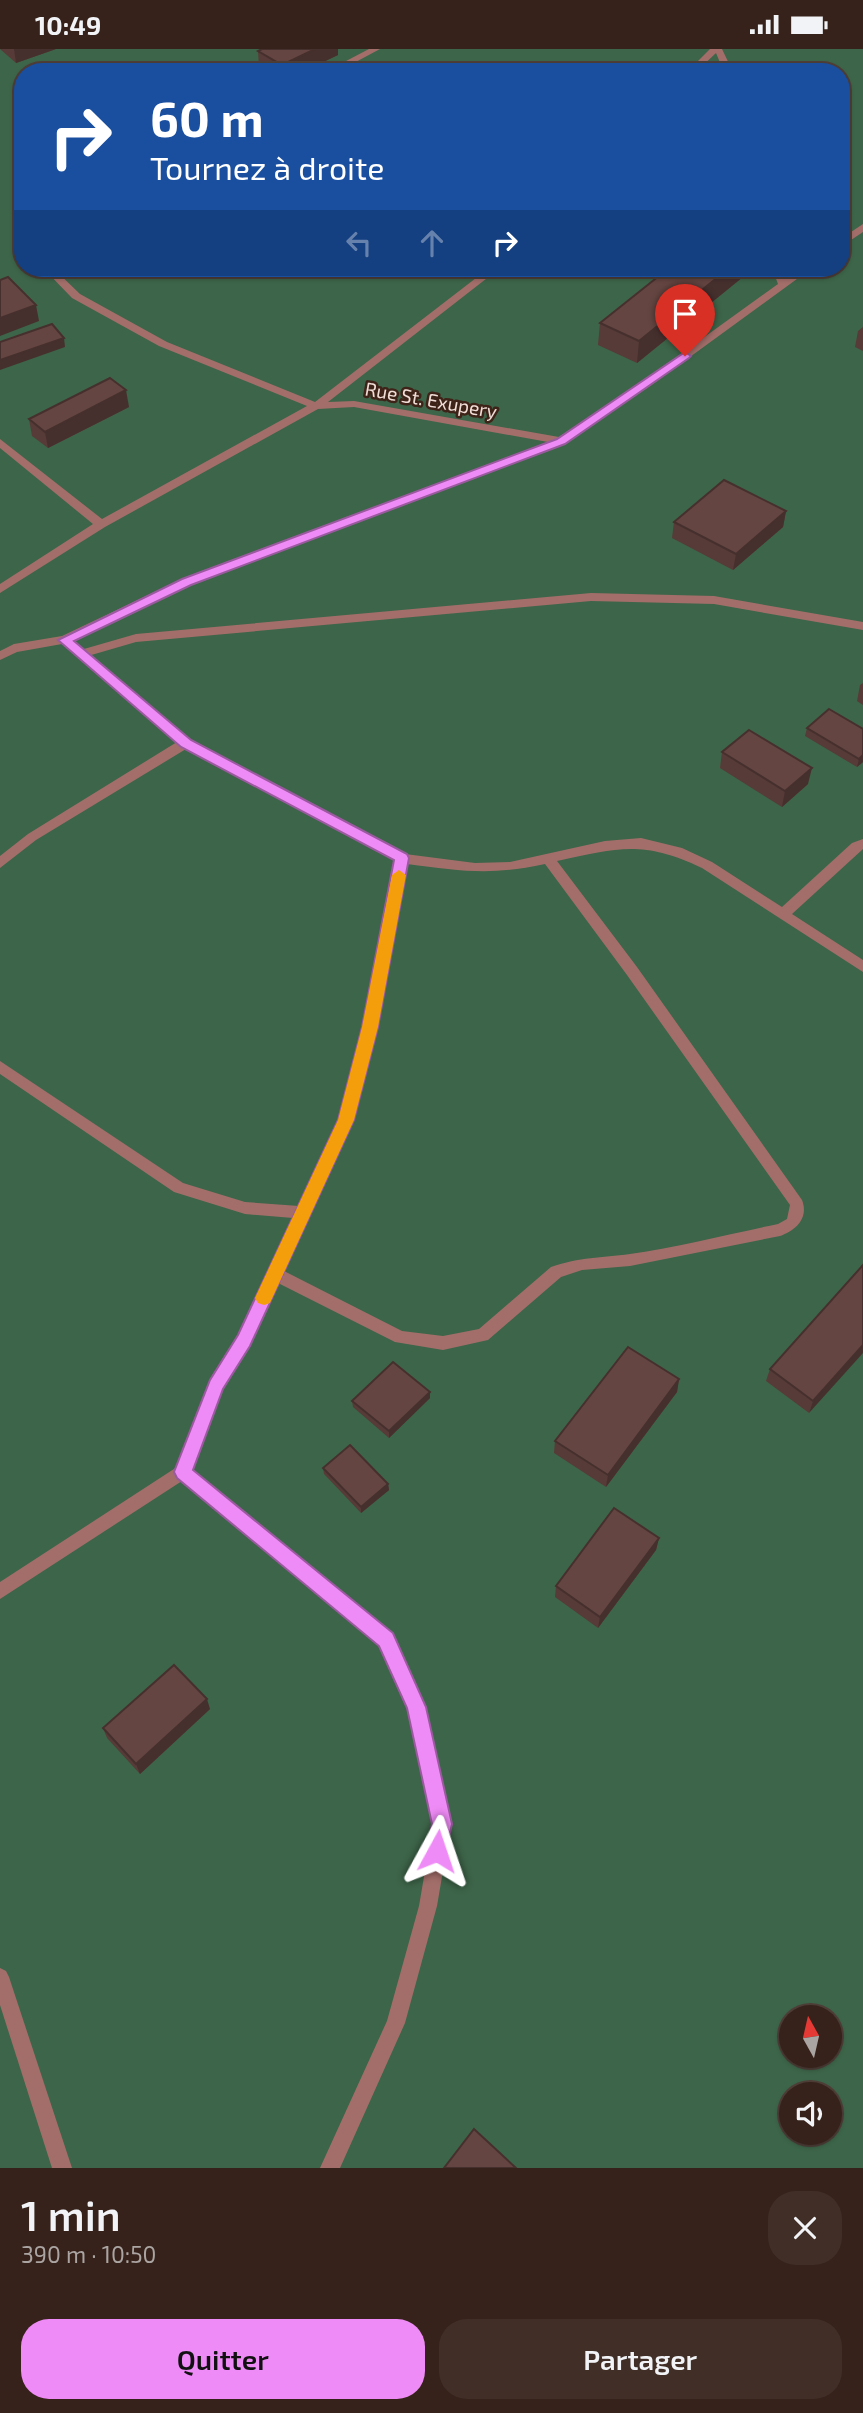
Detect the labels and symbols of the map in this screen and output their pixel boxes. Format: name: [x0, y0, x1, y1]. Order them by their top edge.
pin: [655, 284, 715, 356]
street label: Rue St. Exupery: [363, 377, 499, 422]
position arrow: [400, 1814, 474, 1888]
north arrow: [779, 2005, 842, 2069]

